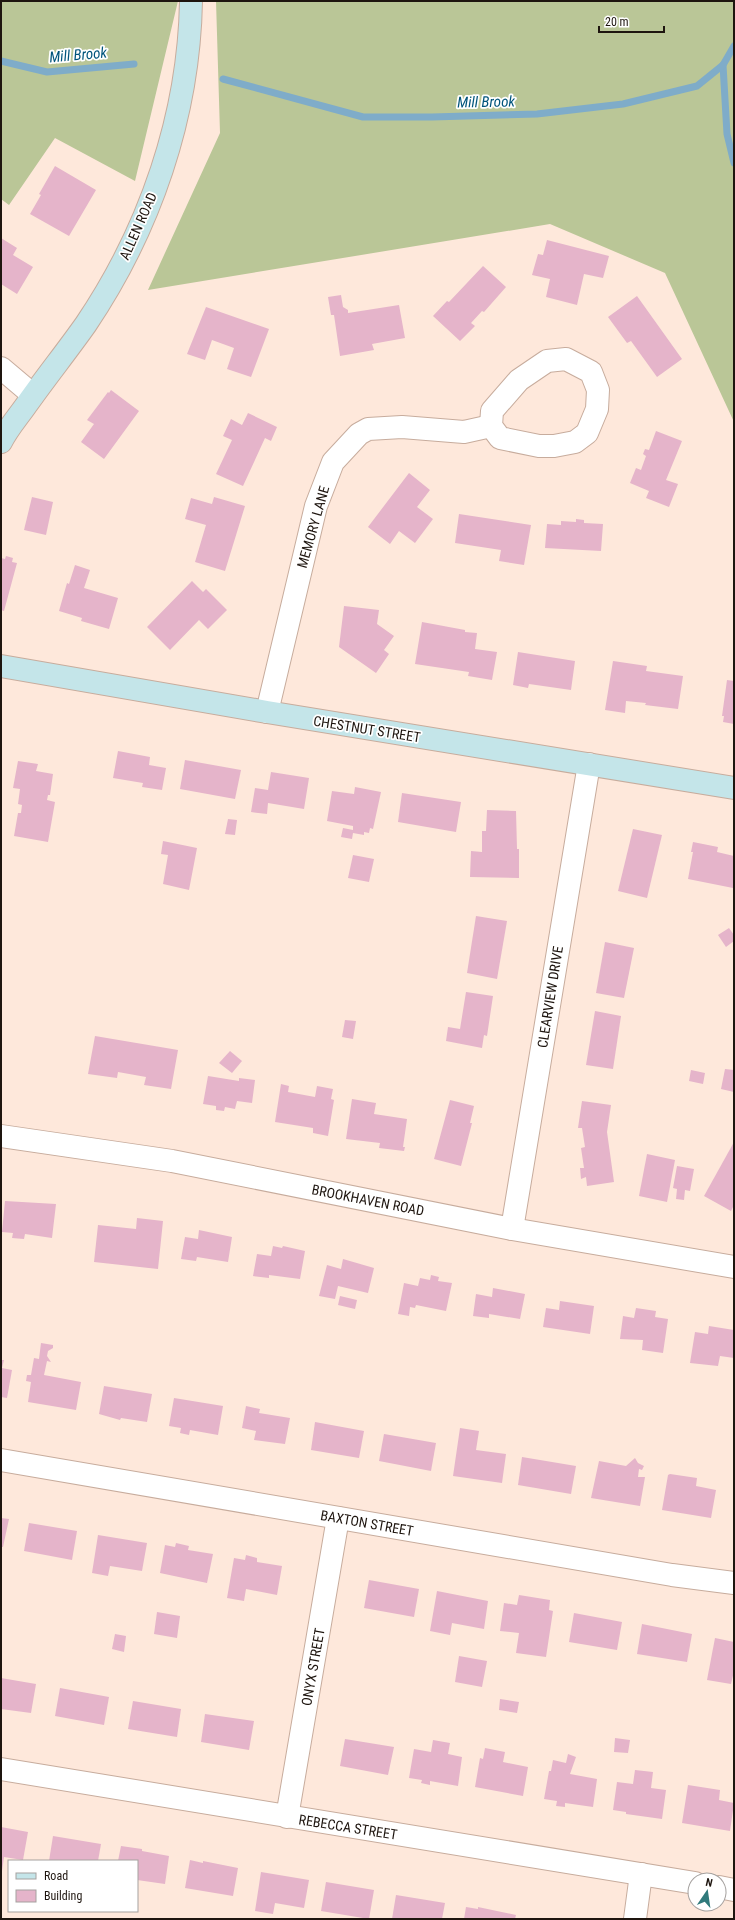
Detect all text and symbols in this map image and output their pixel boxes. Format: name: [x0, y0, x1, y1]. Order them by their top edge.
scale bar: [599, 8, 664, 34]
text: 20 m: [605, 15, 629, 29]
water label: Mill Brook: [48, 43, 108, 66]
water label: Mill Brook: [457, 92, 516, 112]
street label: ALLEN ROAD: [116, 190, 160, 262]
street label: MEMORY LANE: [294, 484, 332, 570]
street label: CHESTNUT STREET: [312, 713, 422, 745]
street label: CLEARVIEW DRIVE: [534, 945, 566, 1049]
street label: BROOKHAVEN ROAD: [310, 1181, 426, 1219]
street label: BAXTON STREET: [319, 1507, 415, 1539]
street label: ONYX STREET: [298, 1627, 328, 1707]
street label: REBECCA STREET: [298, 1811, 398, 1843]
legend: [8, 1860, 138, 1912]
text: Road: [44, 1869, 68, 1883]
north arrow: [687, 1872, 727, 1912]
text: N: [704, 1876, 714, 1890]
text: Building: [44, 1889, 82, 1903]

